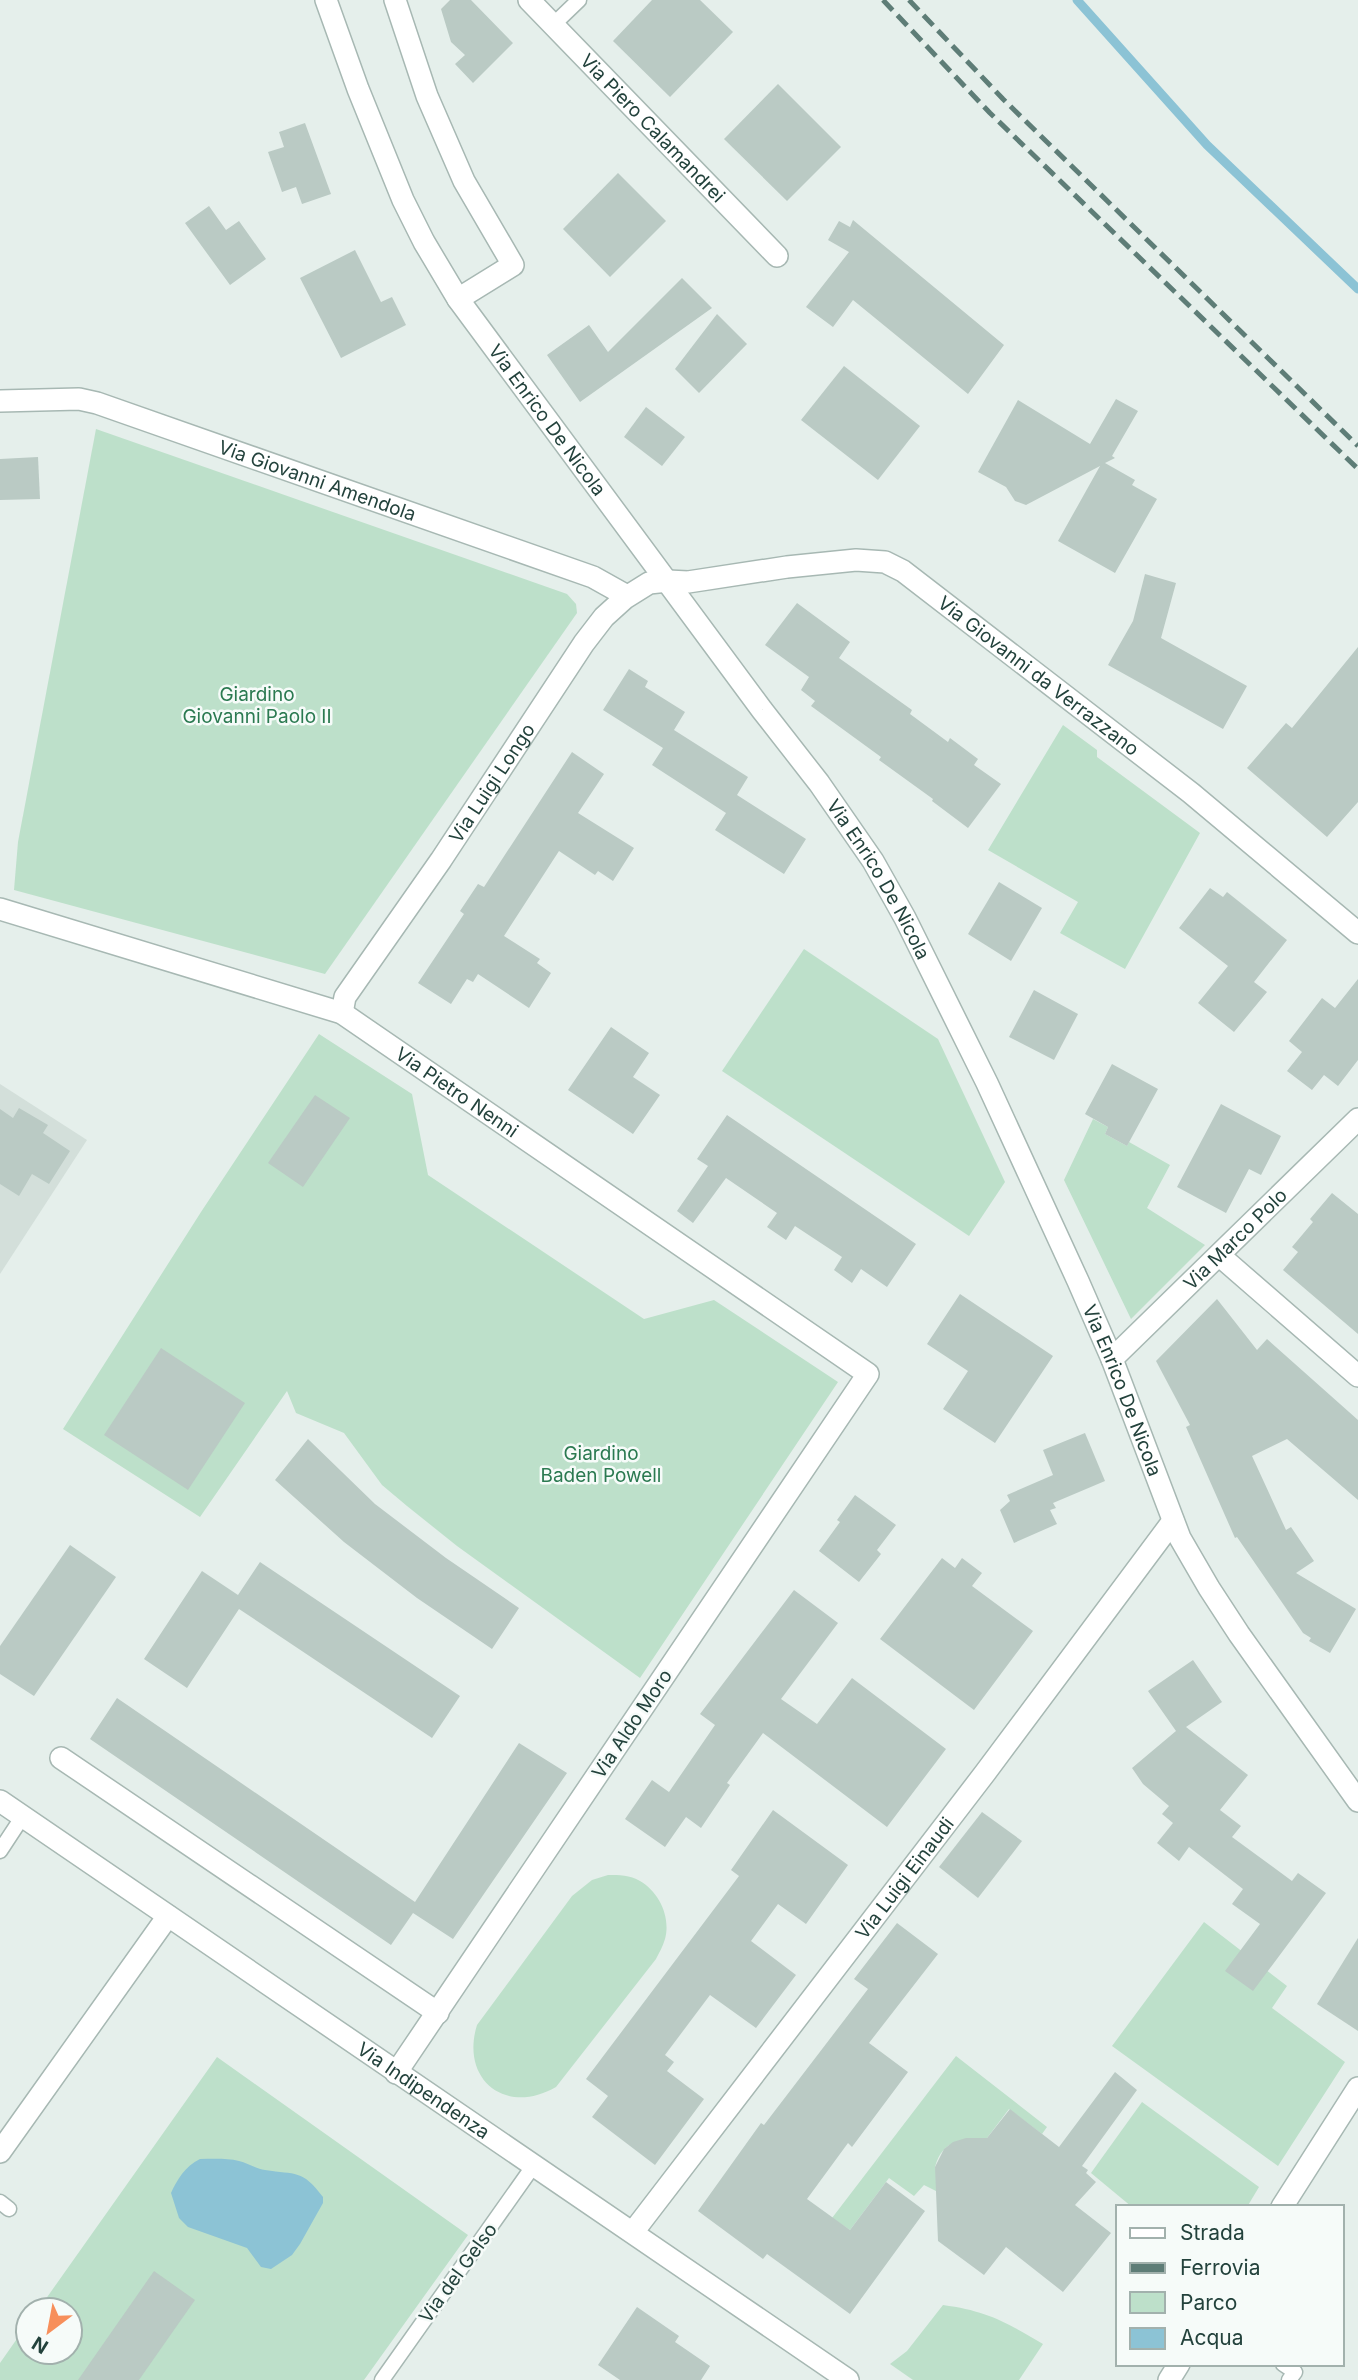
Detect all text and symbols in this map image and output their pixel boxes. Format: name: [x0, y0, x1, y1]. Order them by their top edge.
street label: Via Piero Calamandrei: [576, 49, 730, 207]
street label: Via Enrico De Nicola: [484, 340, 611, 500]
street label: Via Giovanni Amendola: [216, 435, 419, 526]
street label: Via Giovanni da Verrazzano: [934, 591, 1144, 760]
park label: Giardino Giovanni Paolo II: [182, 683, 332, 728]
street label: Via Luigi Longo: [444, 719, 540, 847]
street label: Via Enrico De Nicola: [822, 795, 935, 963]
street label: Via Pietro Nenni: [391, 1042, 523, 1142]
street label: Via Marco Polo: [1179, 1183, 1292, 1294]
street label: Via Enrico De Nicola: [1078, 1301, 1167, 1479]
park label: Giardino Baden Powell: [541, 1442, 661, 1487]
street label: Via Aldo Moro: [587, 1665, 677, 1783]
street label: Via Luigi Einaudi: [850, 1813, 958, 1944]
street label: Via Indipendenza: [353, 2037, 494, 2144]
legend: [1116, 2205, 1344, 2366]
street label: Via del Gelso: [414, 2219, 502, 2327]
text: Strada: [1180, 2220, 1245, 2245]
text: Ferrovia: [1180, 2255, 1260, 2280]
text: Parco: [1180, 2290, 1237, 2315]
north arrow: [14, 2296, 84, 2366]
text: Acqua: [1180, 2325, 1244, 2350]
text: N: [28, 2331, 52, 2359]

